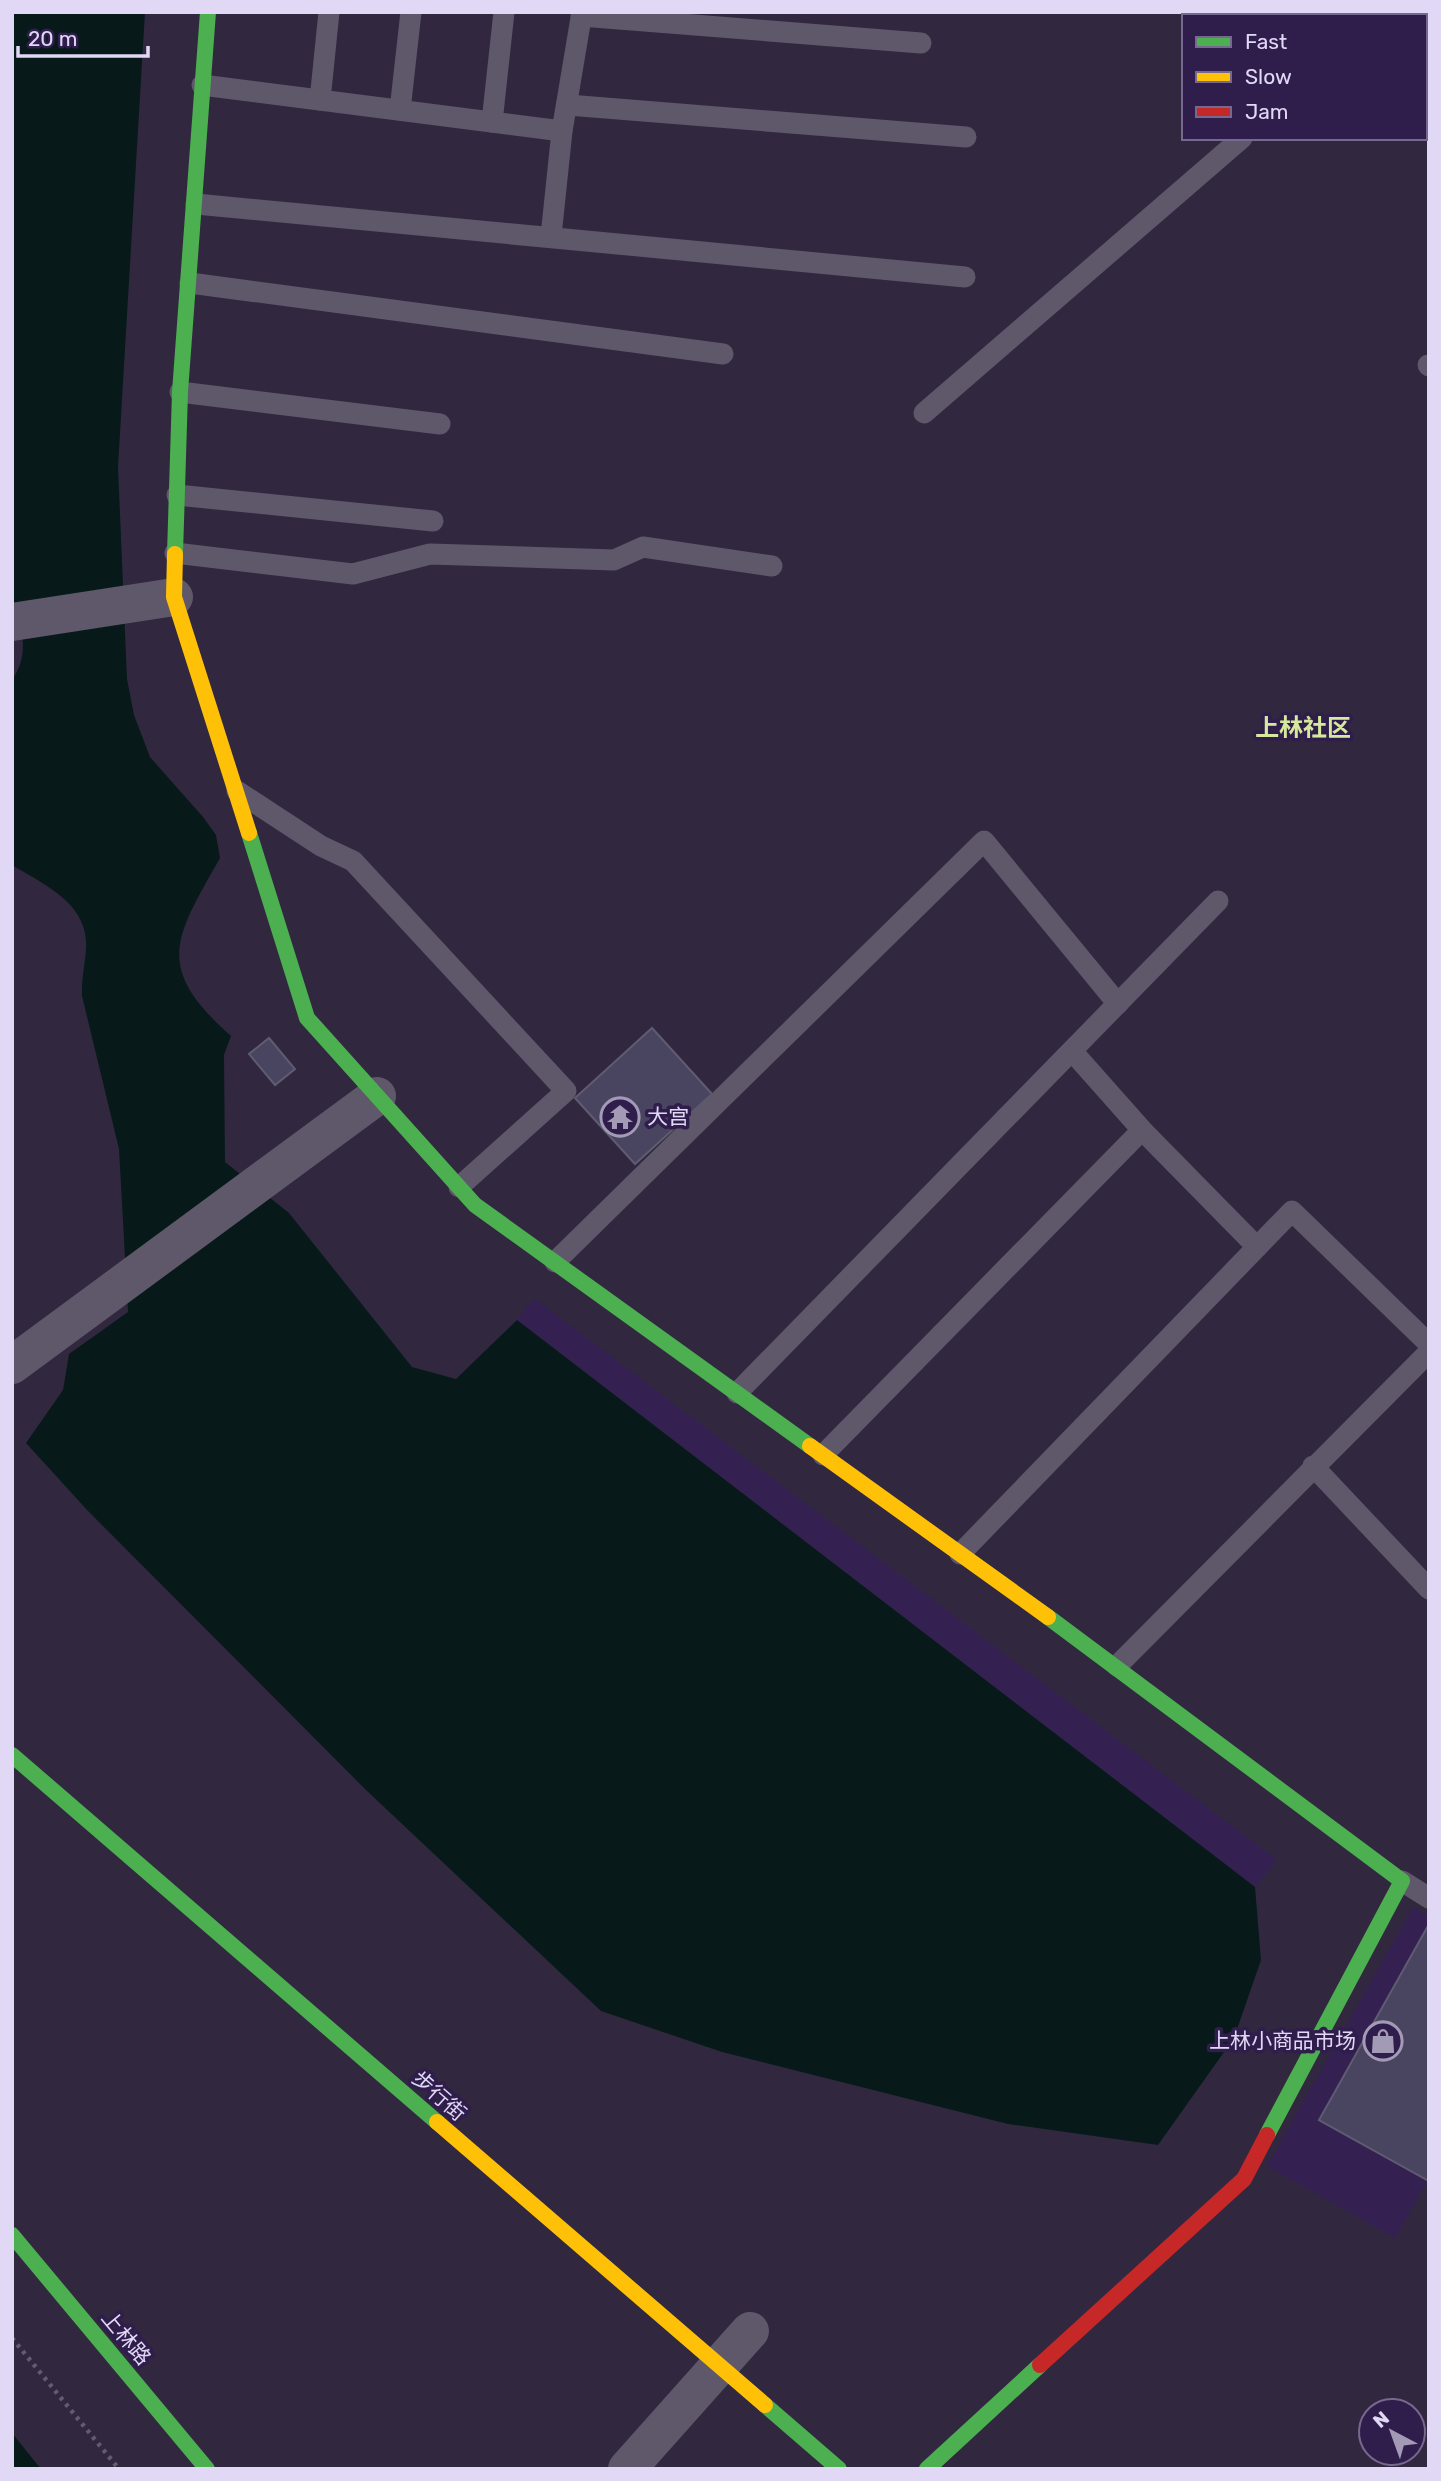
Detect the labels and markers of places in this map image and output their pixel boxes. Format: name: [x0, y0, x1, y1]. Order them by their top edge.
temple icon: 大宫: [599, 1096, 641, 1138]
place label: 大宫: [647, 1104, 689, 1129]
shop icon: 上林小商品市场: [1362, 2020, 1404, 2062]
place label: 上林小商品市场: [1209, 2028, 1356, 2053]

